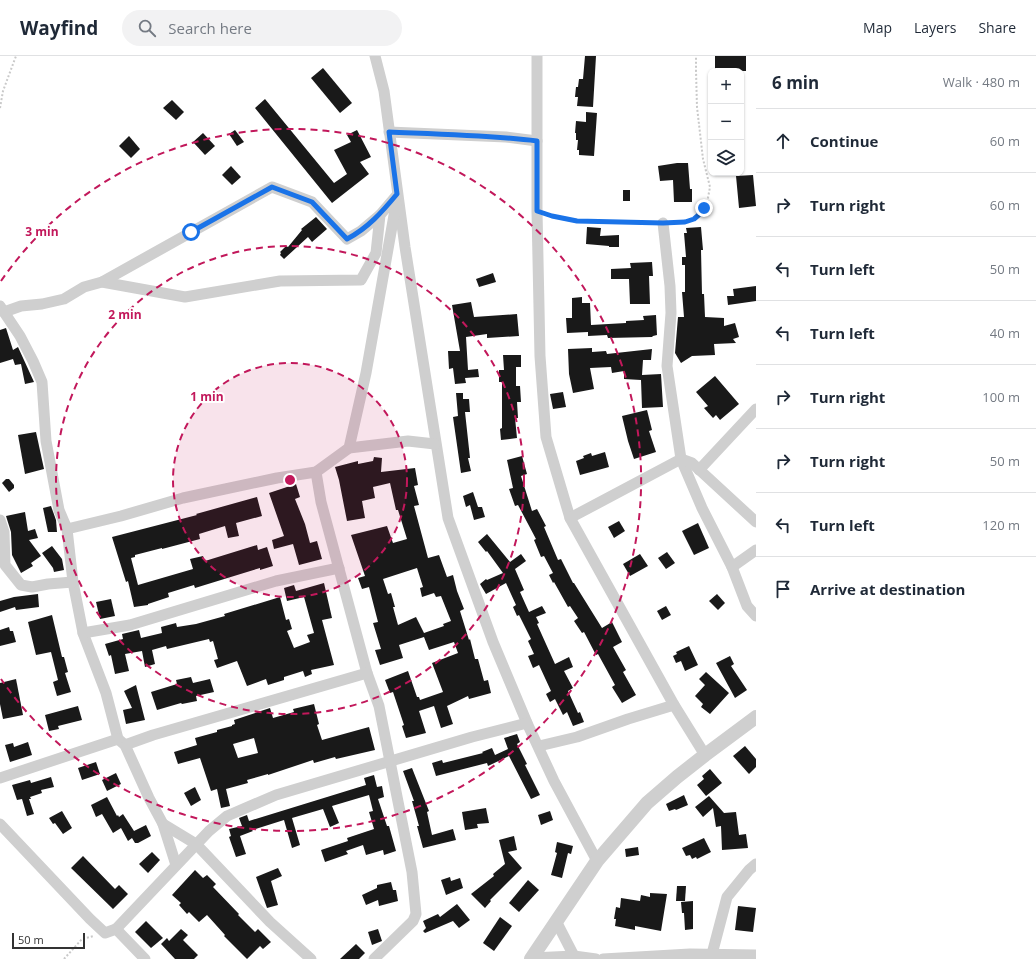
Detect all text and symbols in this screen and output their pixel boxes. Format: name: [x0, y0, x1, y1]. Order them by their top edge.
search box: [122, 10, 402, 46]
text: Wayfind: [20, 15, 98, 41]
icon: search: [136, 17, 158, 39]
text: Search here: [168, 18, 252, 38]
text: Map: [863, 18, 892, 37]
text: Layers: [914, 18, 956, 37]
text: Share: [978, 18, 1016, 37]
map controls: [708, 68, 744, 176]
button: +: [708, 68, 744, 104]
text: 6 min: [772, 71, 819, 94]
text: Walk · 480 m: [943, 73, 1020, 91]
button: −: [708, 104, 744, 140]
icon: ahead: [772, 130, 794, 152]
text: Continue: [810, 131, 878, 151]
text: 60 m: [990, 132, 1020, 150]
button: layers: [708, 140, 744, 176]
icon: right: [772, 194, 794, 216]
text: Turn right: [810, 195, 885, 215]
text: 60 m: [990, 196, 1020, 214]
route end: [695, 199, 713, 217]
text: 3 min: [25, 223, 59, 240]
route start: [182, 223, 200, 241]
icon: left: [772, 258, 794, 280]
text: Turn left: [810, 259, 875, 279]
text: 50 m: [990, 260, 1020, 278]
text: 2 min: [108, 306, 142, 323]
icon: left: [772, 322, 794, 344]
text: Turn left: [810, 323, 875, 343]
text: 40 m: [990, 324, 1020, 342]
icon: right: [772, 386, 794, 408]
text: Turn right: [810, 387, 885, 407]
text: 1 min: [190, 388, 224, 405]
text: 100 m: [982, 388, 1020, 406]
icon: right: [772, 450, 794, 472]
text: Turn right: [810, 451, 885, 471]
text: 50 m: [990, 452, 1020, 470]
centre of rings: [283, 473, 297, 487]
icon: left: [772, 514, 794, 536]
text: Turn left: [810, 515, 875, 535]
text: 120 m: [982, 516, 1020, 534]
icon: arrive: [772, 578, 794, 600]
text: Arrive at destination: [810, 579, 965, 599]
scale bar: [12, 931, 85, 950]
text: 50 m: [18, 932, 44, 947]

